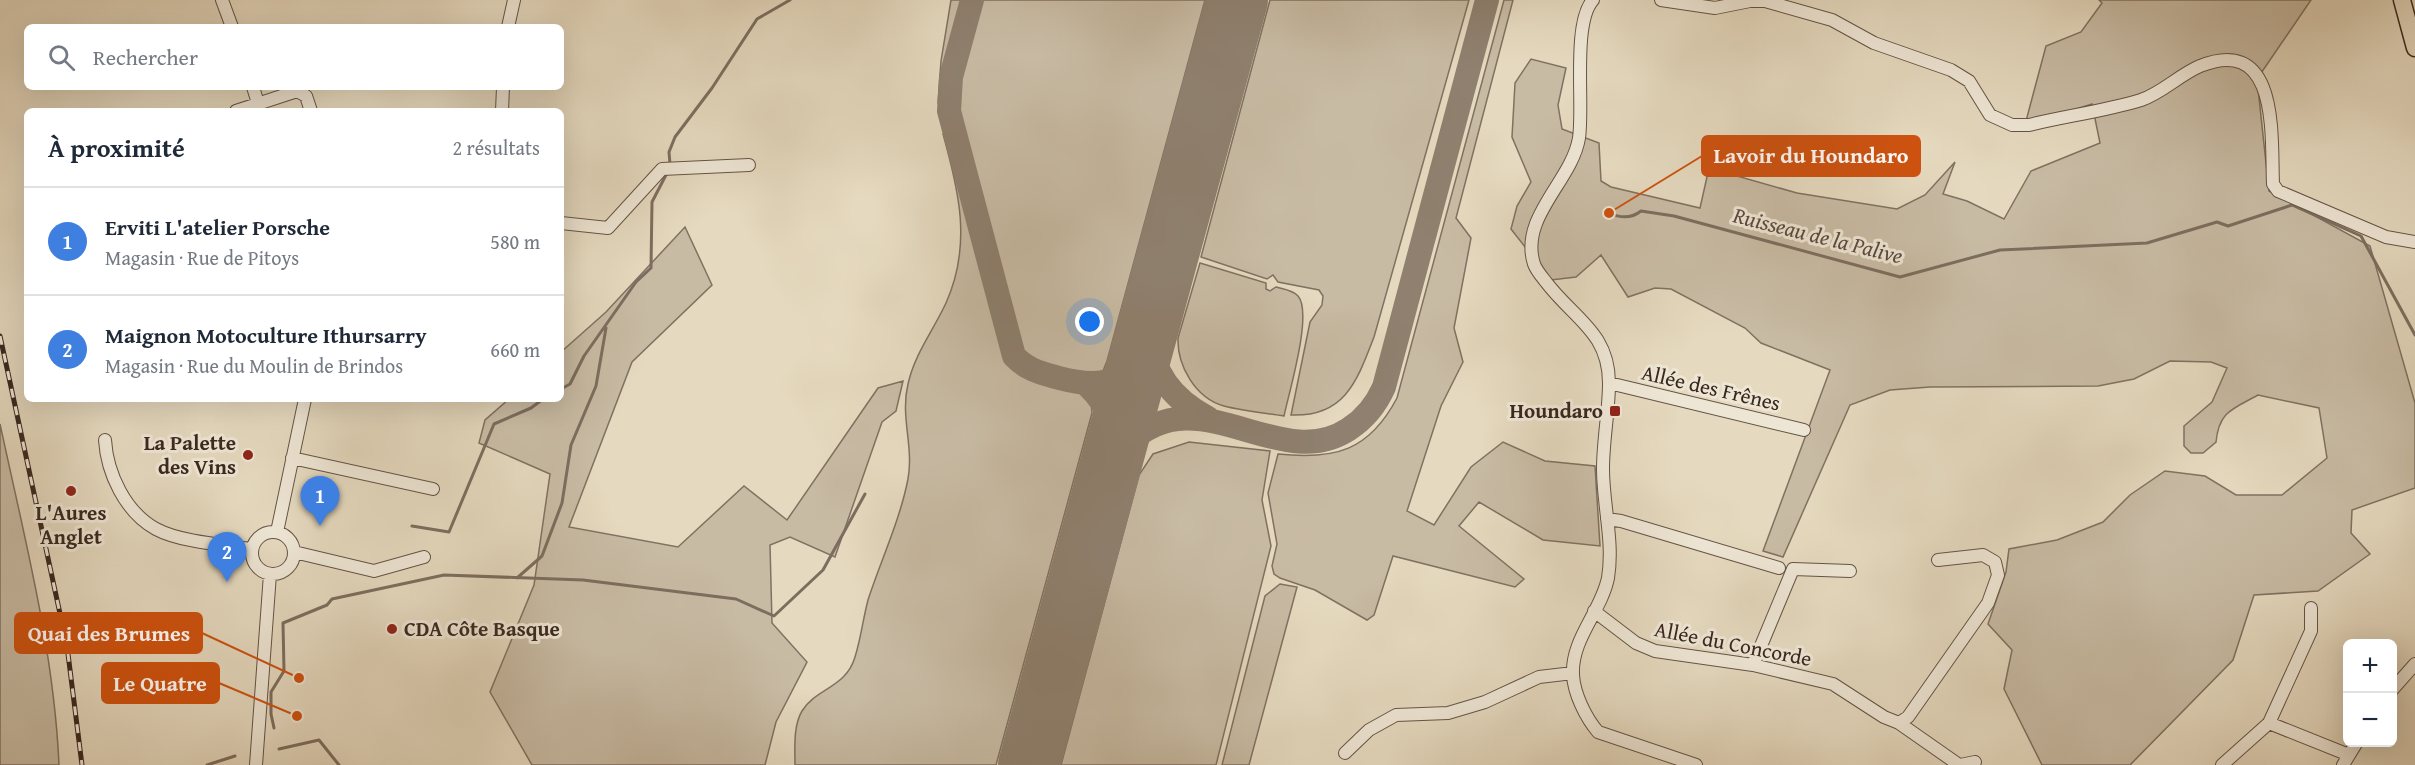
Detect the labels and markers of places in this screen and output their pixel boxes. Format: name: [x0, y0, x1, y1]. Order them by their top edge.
callout: Lavoir du Houndaro: [1702, 136, 1920, 176]
place label: Houndaro: [1509, 395, 1603, 426]
marker: Houndaro: [1608, 404, 1622, 418]
place label: La Palette des Vins: [144, 427, 236, 482]
marker: La Palette des Vins: [241, 448, 255, 462]
pin: 1: [300, 476, 340, 526]
marker: L'Aures Anglet: [64, 484, 78, 498]
place label: L'Aures Anglet: [36, 497, 106, 552]
pin: 2: [208, 532, 246, 582]
callout: Quai des Brumes: [15, 613, 202, 653]
place label: CDA Côte Basque: [404, 613, 560, 644]
marker: CDA Côte Basque: [385, 622, 399, 636]
callout: Le Quatre: [102, 663, 219, 703]

